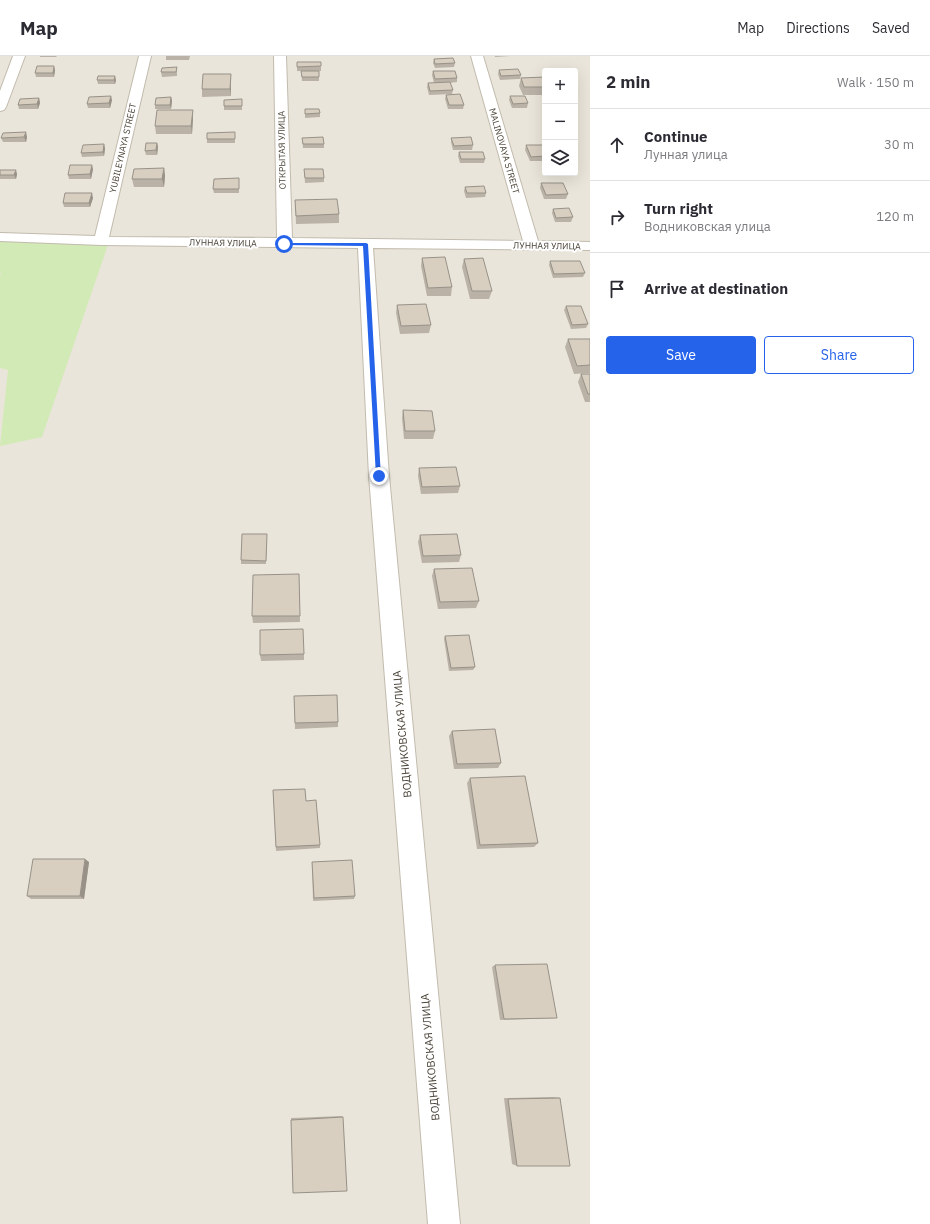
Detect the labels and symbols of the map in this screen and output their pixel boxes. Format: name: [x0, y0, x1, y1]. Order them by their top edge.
street label: YUBILEYNAYA STREET: [107, 102, 138, 194]
street label: MALINOVAYA STREET: [487, 107, 522, 195]
street label: ОТКРЫТАЯ УЛИЦА: [275, 110, 288, 189]
route start: [275, 235, 293, 253]
street label: ЛУННАЯ УЛИЦА: [189, 236, 257, 249]
street label: ЛУННАЯ УЛИЦА: [513, 239, 581, 252]
route end: [370, 467, 388, 485]
street label: ВОДНИКОВСКАЯ УЛИЦА: [389, 670, 415, 798]
street label: ВОДНИКОВСКАЯ УЛИЦА: [417, 993, 443, 1121]

